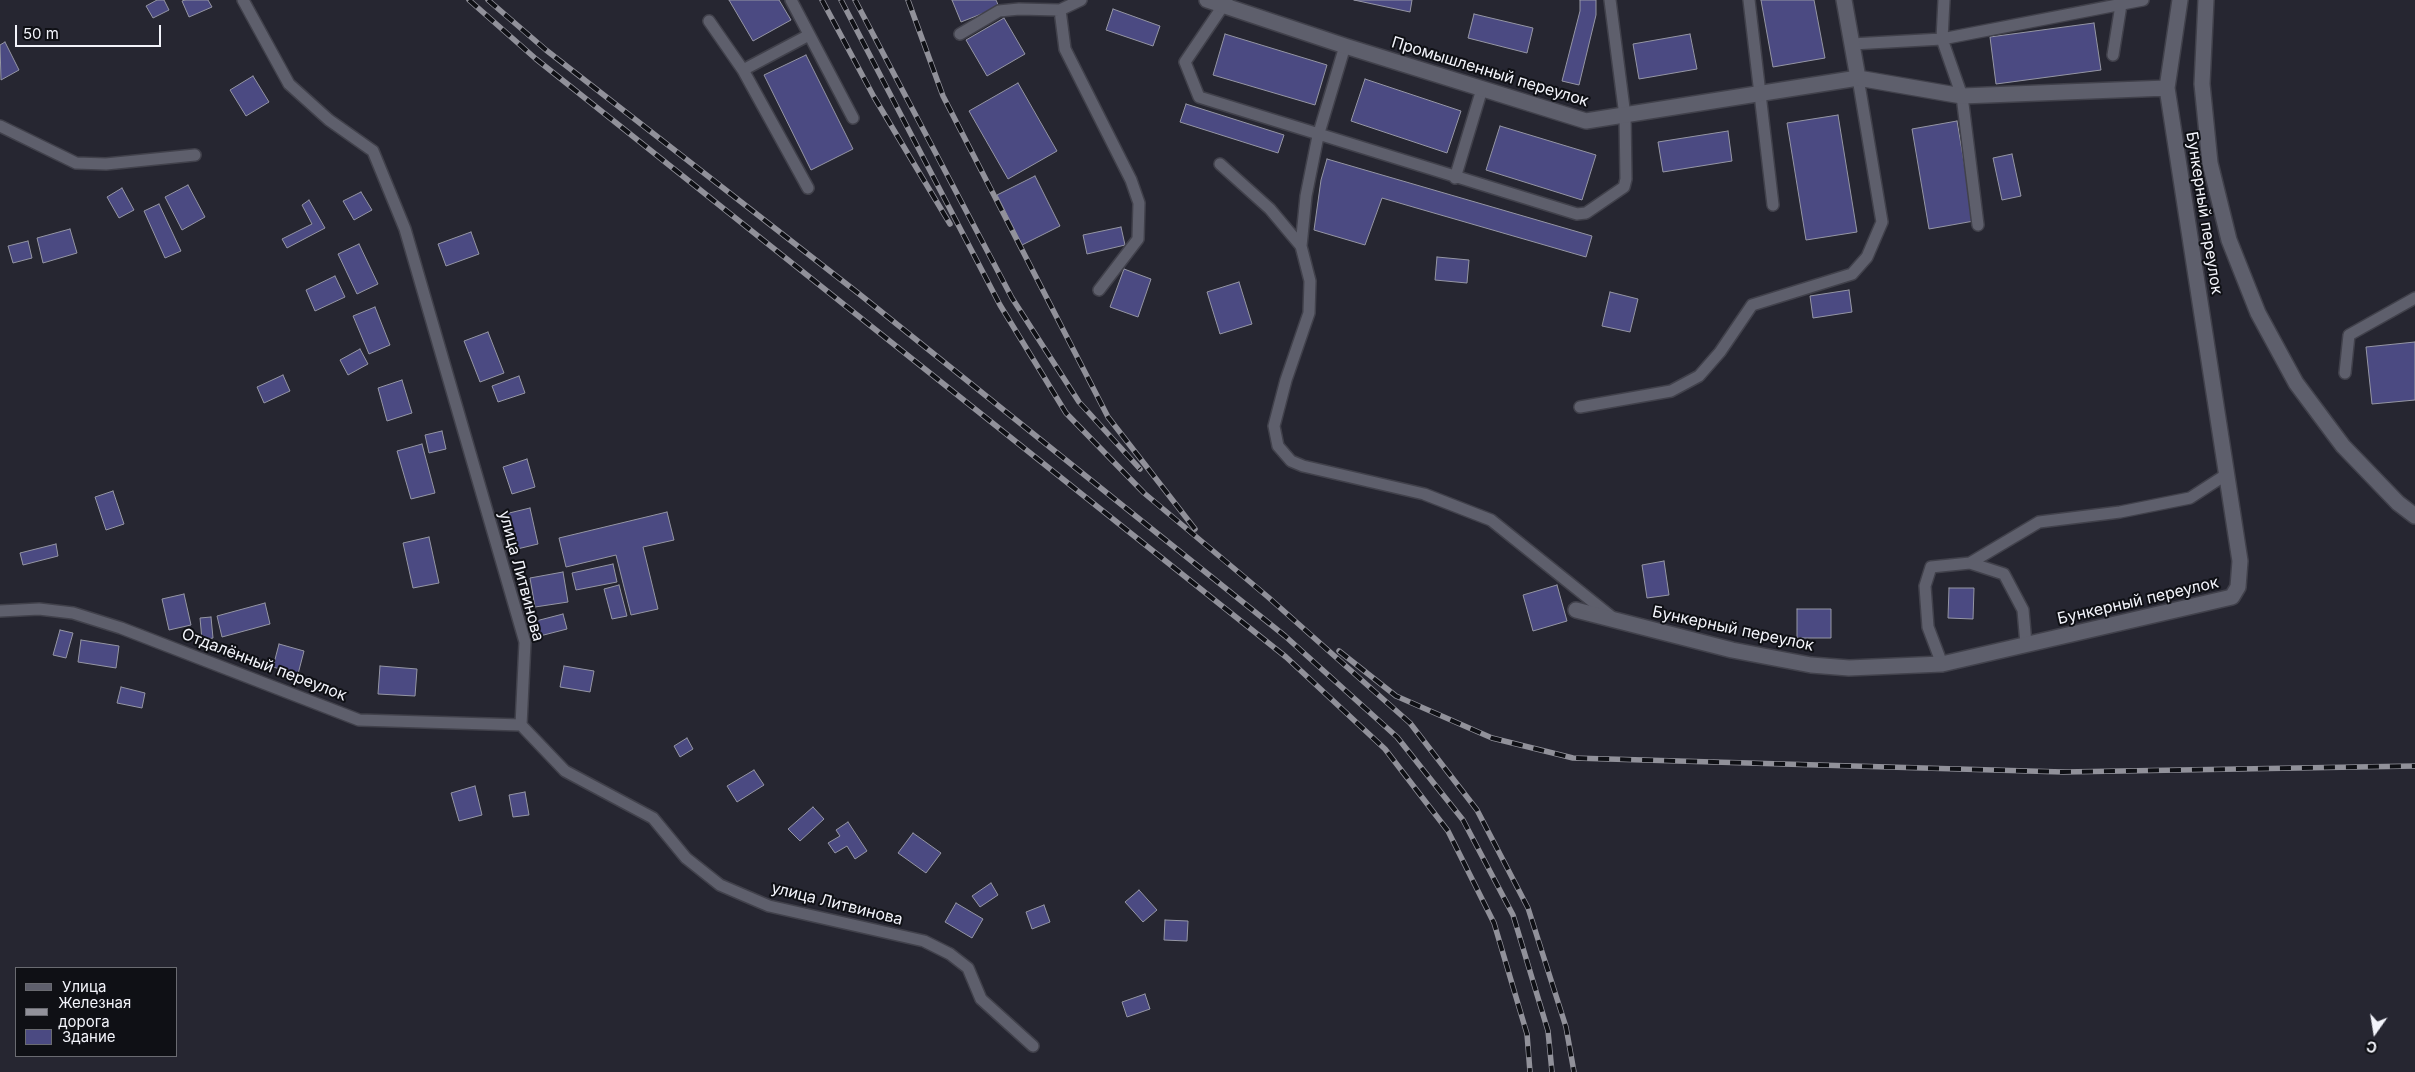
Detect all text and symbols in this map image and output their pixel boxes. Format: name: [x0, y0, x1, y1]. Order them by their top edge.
scale bar: [18, 15, 164, 47]
text: 50 m: [23, 24, 59, 43]
street label: Промышленный переулок: [1389, 33, 1591, 111]
street label: Бункерный переулок: [2182, 130, 2226, 296]
street label: улица Литвинова: [494, 508, 548, 644]
street label: Бункерный переулок: [2056, 573, 2220, 629]
street label: Бункерный переулок: [1650, 602, 1816, 656]
street label: Отдалённый переулок: [179, 625, 349, 705]
street label: улица Литвинова: [769, 878, 905, 930]
legend: [15, 967, 178, 1057]
text: Улица: [62, 977, 106, 996]
text: Железная дорога: [58, 993, 131, 1031]
north arrow: [2350, 1007, 2400, 1057]
text: Здание: [62, 1027, 116, 1046]
text: С: [2365, 1038, 2378, 1057]

